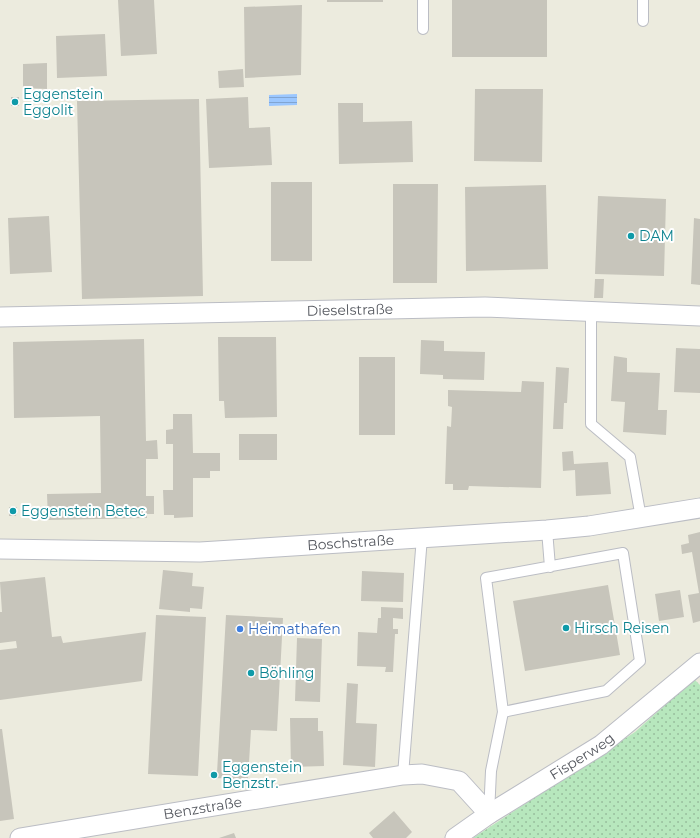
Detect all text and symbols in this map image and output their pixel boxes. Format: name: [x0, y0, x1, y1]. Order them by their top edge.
place label: Eggenstein Eggolit: [23, 85, 103, 119]
marker: Eggenstein Eggolit: [10, 97, 20, 107]
place label: DAM: [639, 227, 674, 245]
marker: DAM: [626, 231, 636, 241]
street label: Dieselstraße: [306, 300, 393, 320]
place label: Eggenstein Betec: [21, 502, 146, 520]
marker: Eggenstein Betec: [8, 506, 18, 516]
street label: Boschstraße: [307, 531, 395, 554]
place label: Hirsch Reisen: [574, 619, 670, 637]
place label: Heimathafen: [248, 620, 341, 638]
marker: Hirsch Reisen: [561, 623, 571, 633]
marker: Heimathafen: [235, 624, 245, 634]
place label: Böhling: [259, 664, 314, 682]
marker: Böhling: [246, 668, 256, 678]
street label: Fisperweg: [546, 729, 618, 784]
place label: Eggenstein Benzstr.: [222, 758, 302, 792]
marker: Eggenstein Benzstr.: [209, 770, 219, 780]
street label: Benzstraße: [162, 793, 243, 823]

